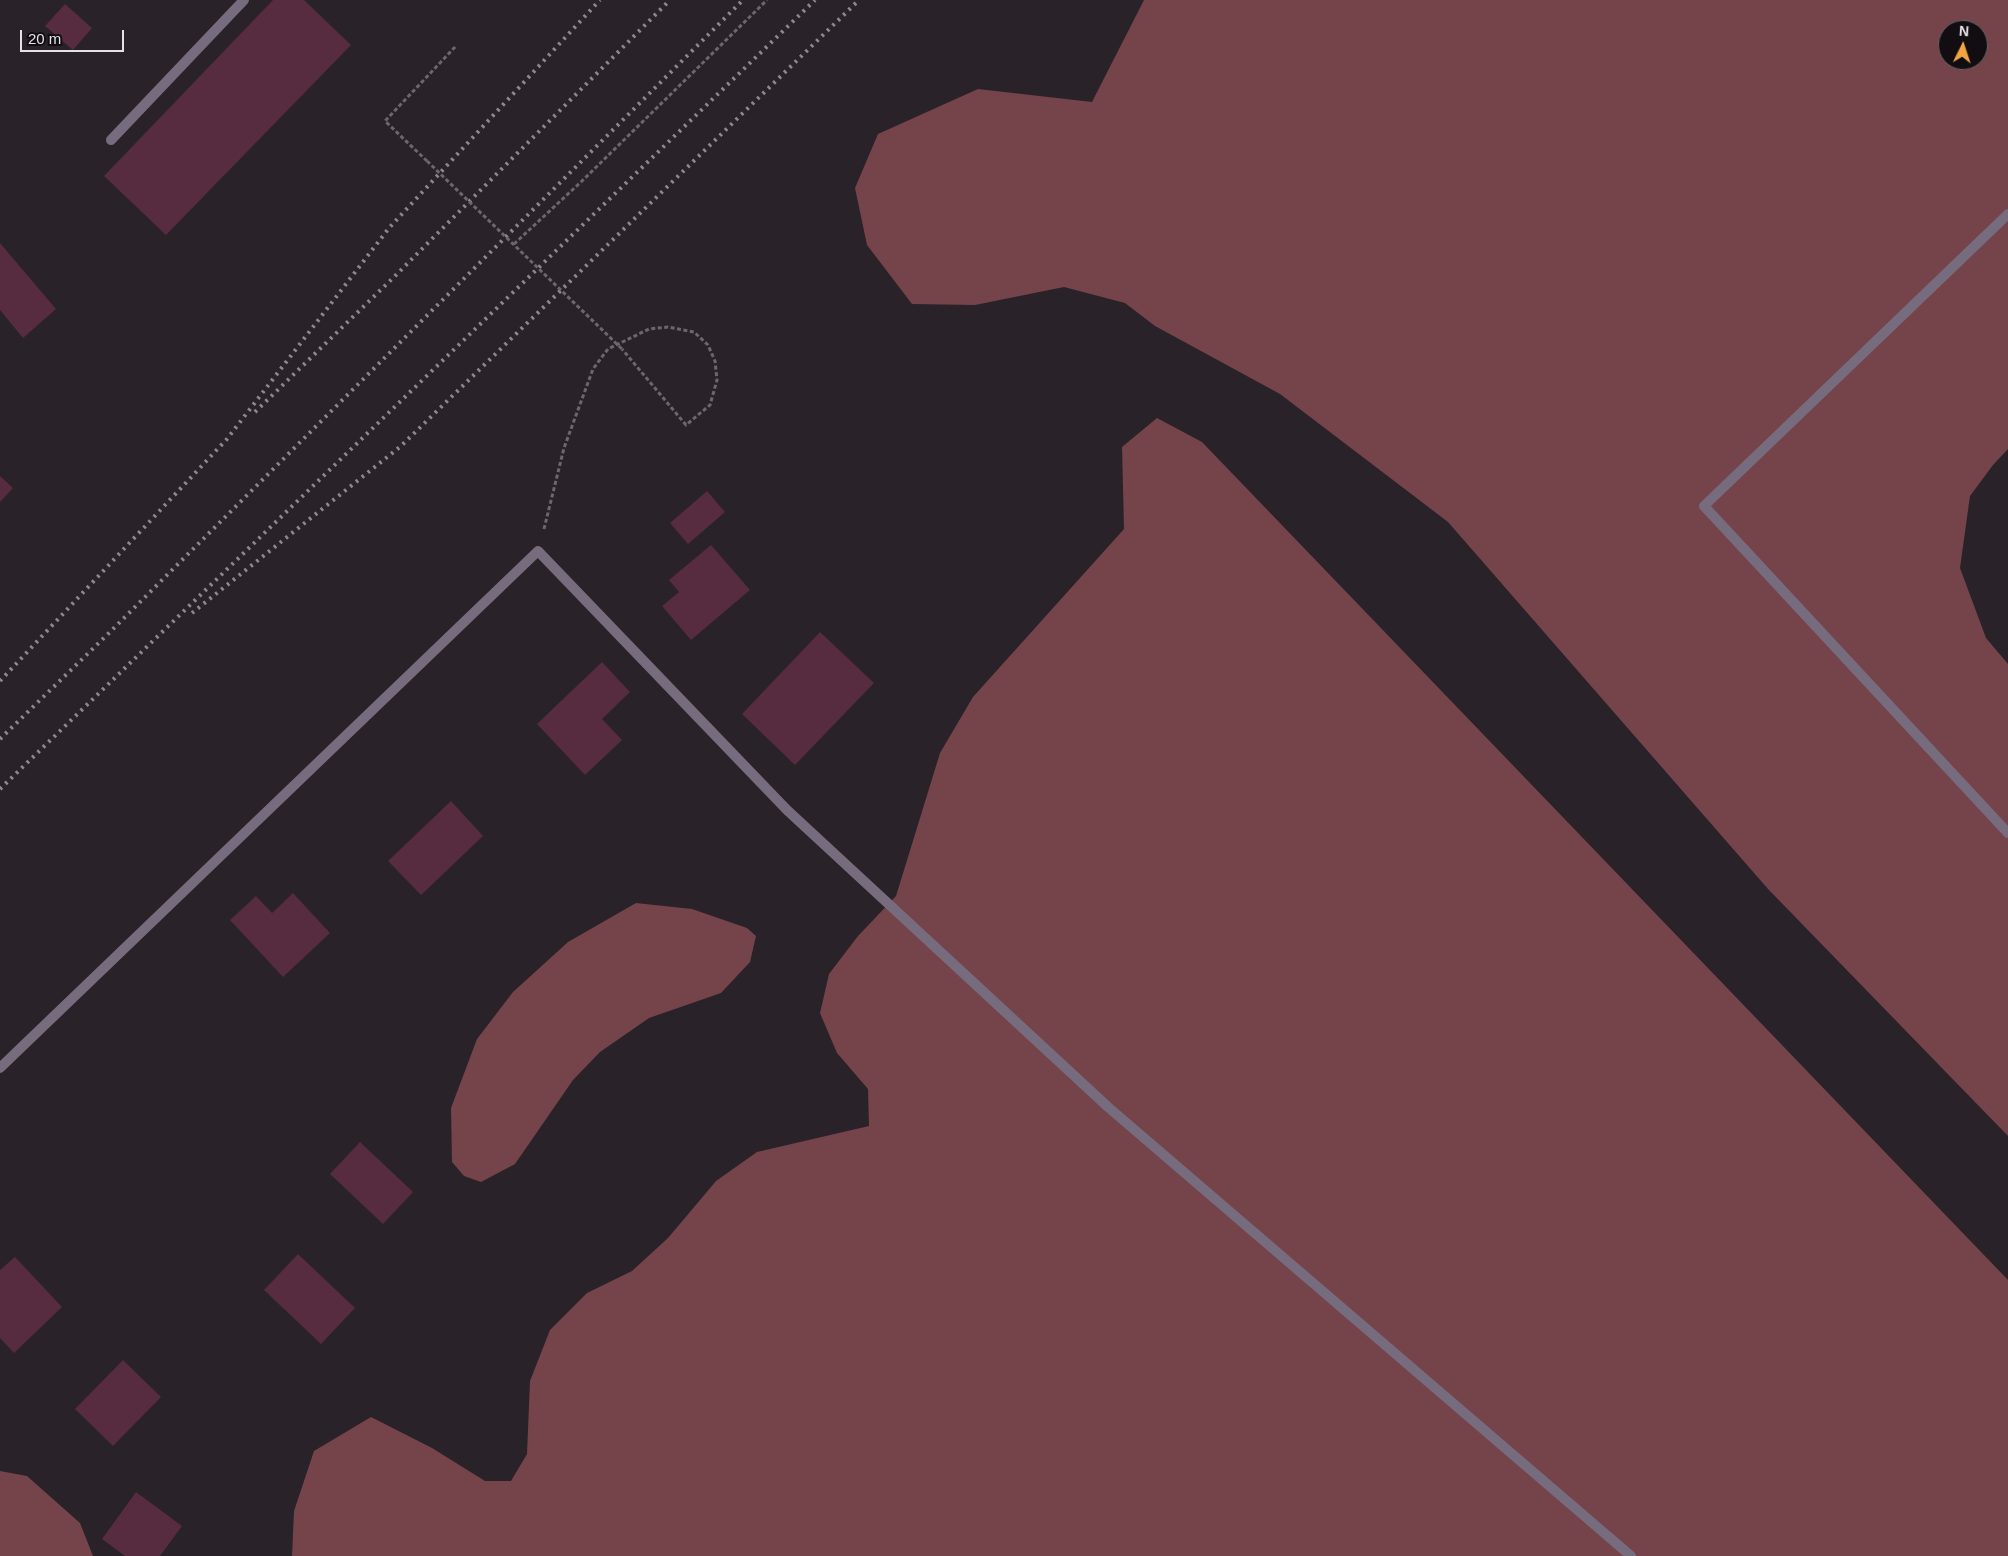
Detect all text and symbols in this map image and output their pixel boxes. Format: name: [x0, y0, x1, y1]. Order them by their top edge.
scale bar: [22, 20, 126, 52]
north arrow: [1938, 20, 1988, 70]
text: N: [1958, 23, 1970, 39]
text: 20 m: [28, 30, 61, 47]

